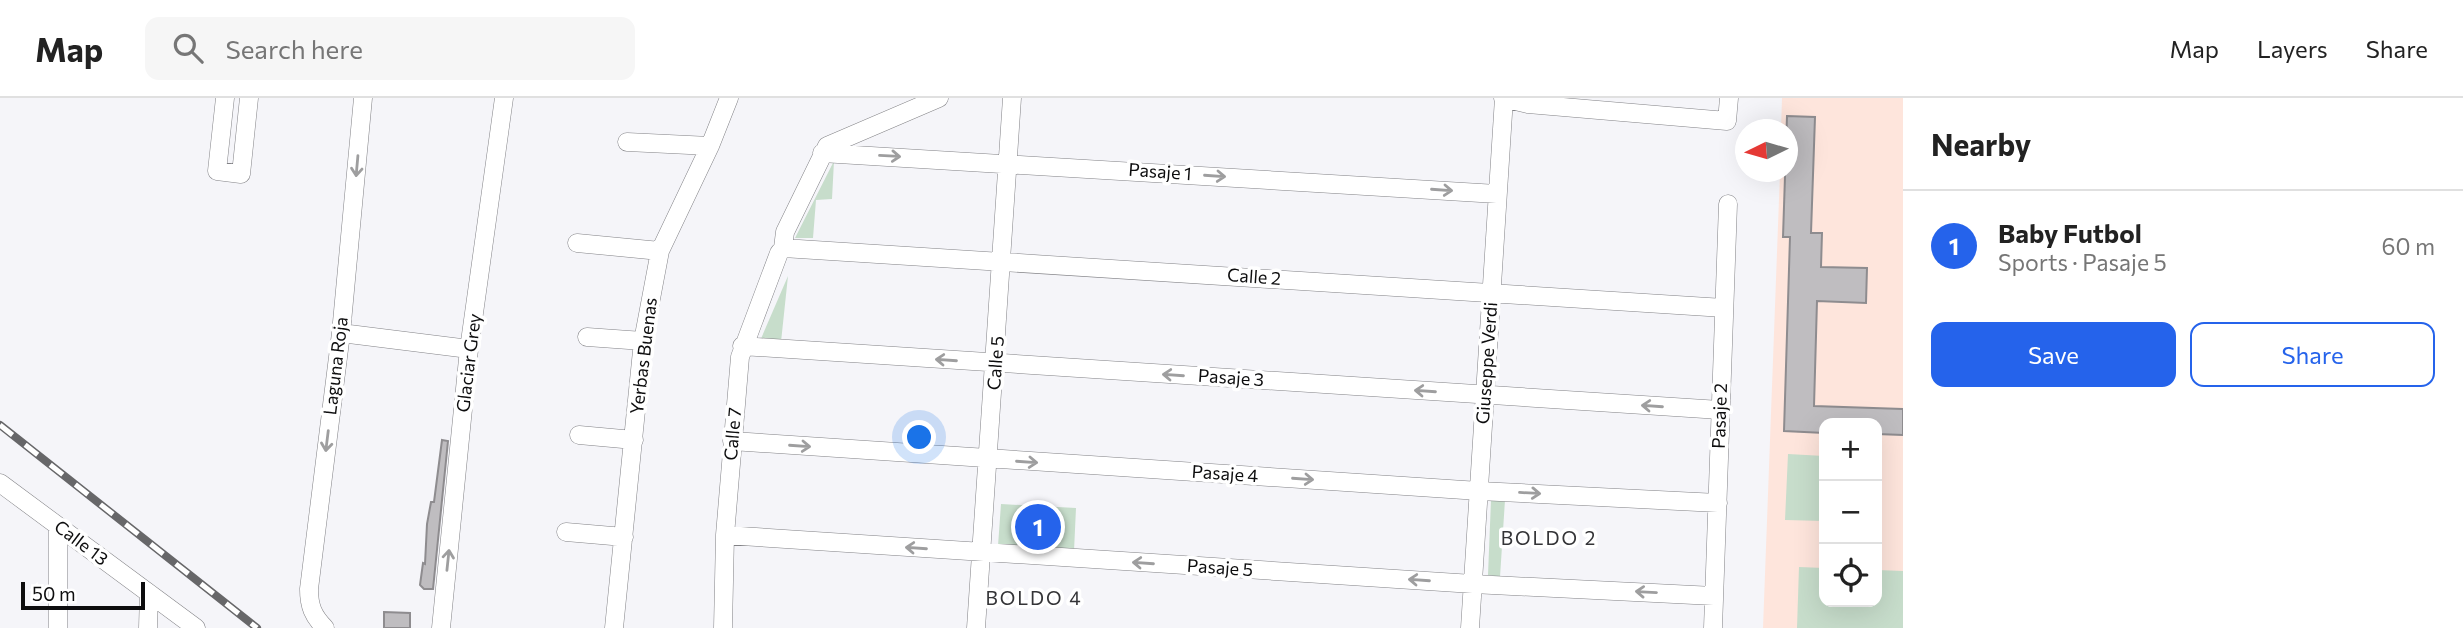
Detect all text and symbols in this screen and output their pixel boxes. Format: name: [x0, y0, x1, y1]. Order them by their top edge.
search box: [145, 17, 635, 80]
text: Map: [35, 28, 103, 69]
icon: search: [169, 29, 207, 67]
text: Search here: [225, 33, 363, 64]
text: Map: [2170, 34, 2219, 63]
text: Layers: [2257, 34, 2328, 63]
text: Share: [2366, 34, 2428, 63]
north arrow: [1735, 119, 1798, 182]
text: Nearby: [1931, 125, 2031, 162]
one-way arrow: [878, 150, 901, 163]
one-way arrow: [350, 154, 363, 177]
street label: Pasaje 1: [1128, 158, 1193, 184]
one-way arrow: [1203, 170, 1225, 183]
one-way arrow: [1430, 184, 1452, 197]
text: Baby Futbol: [1998, 217, 2142, 248]
text: 1: [1949, 232, 1959, 260]
text: 60 m: [2382, 232, 2435, 260]
text: Sports · Pasaje 5: [1998, 248, 2167, 276]
street label: Calle 2: [1226, 263, 1282, 289]
street label: Yerbas Buenas: [625, 296, 661, 416]
street label: Giuseppe Verdi: [1471, 301, 1501, 425]
street label: Glaciar Grey: [451, 312, 485, 414]
street label: Laguna Roja: [318, 315, 352, 416]
button: Save: [1931, 322, 2176, 387]
button: Share: [2190, 322, 2435, 387]
street label: Calle 5: [982, 335, 1008, 391]
one-way arrow: [936, 353, 958, 366]
street label: Pasaje 3: [1197, 364, 1265, 390]
one-way arrow: [1163, 368, 1185, 381]
street label: Pasaje 2: [1707, 383, 1731, 449]
one-way arrow: [1414, 384, 1437, 397]
one-way arrow: [1641, 399, 1664, 412]
street label: Calle 7: [719, 406, 745, 461]
map controls: [1819, 418, 1882, 607]
button: +: [1819, 418, 1882, 481]
your location: [902, 420, 936, 454]
one-way arrow: [321, 429, 334, 452]
one-way arrow: [788, 440, 811, 453]
one-way arrow: [1015, 455, 1038, 468]
street label: Pasaje 4: [1191, 460, 1259, 486]
one-way arrow: [1291, 473, 1314, 486]
button: −: [1819, 481, 1882, 544]
one-way arrow: [1518, 487, 1541, 500]
pin: 1: [1015, 501, 1061, 553]
street label: Calle 13: [50, 515, 113, 570]
district label: BOLDO 2: [1501, 526, 1597, 549]
one-way arrow: [905, 541, 928, 554]
button: locate: [1819, 544, 1882, 607]
one-way arrow: [442, 549, 455, 572]
street label: Pasaje 5: [1186, 554, 1254, 580]
one-way arrow: [1132, 556, 1155, 569]
one-way arrow: [1408, 573, 1431, 586]
scale bar: [21, 579, 145, 611]
text: 50 m: [32, 582, 76, 605]
district label: BOLDO 4: [985, 586, 1083, 609]
one-way arrow: [1635, 586, 1658, 599]

